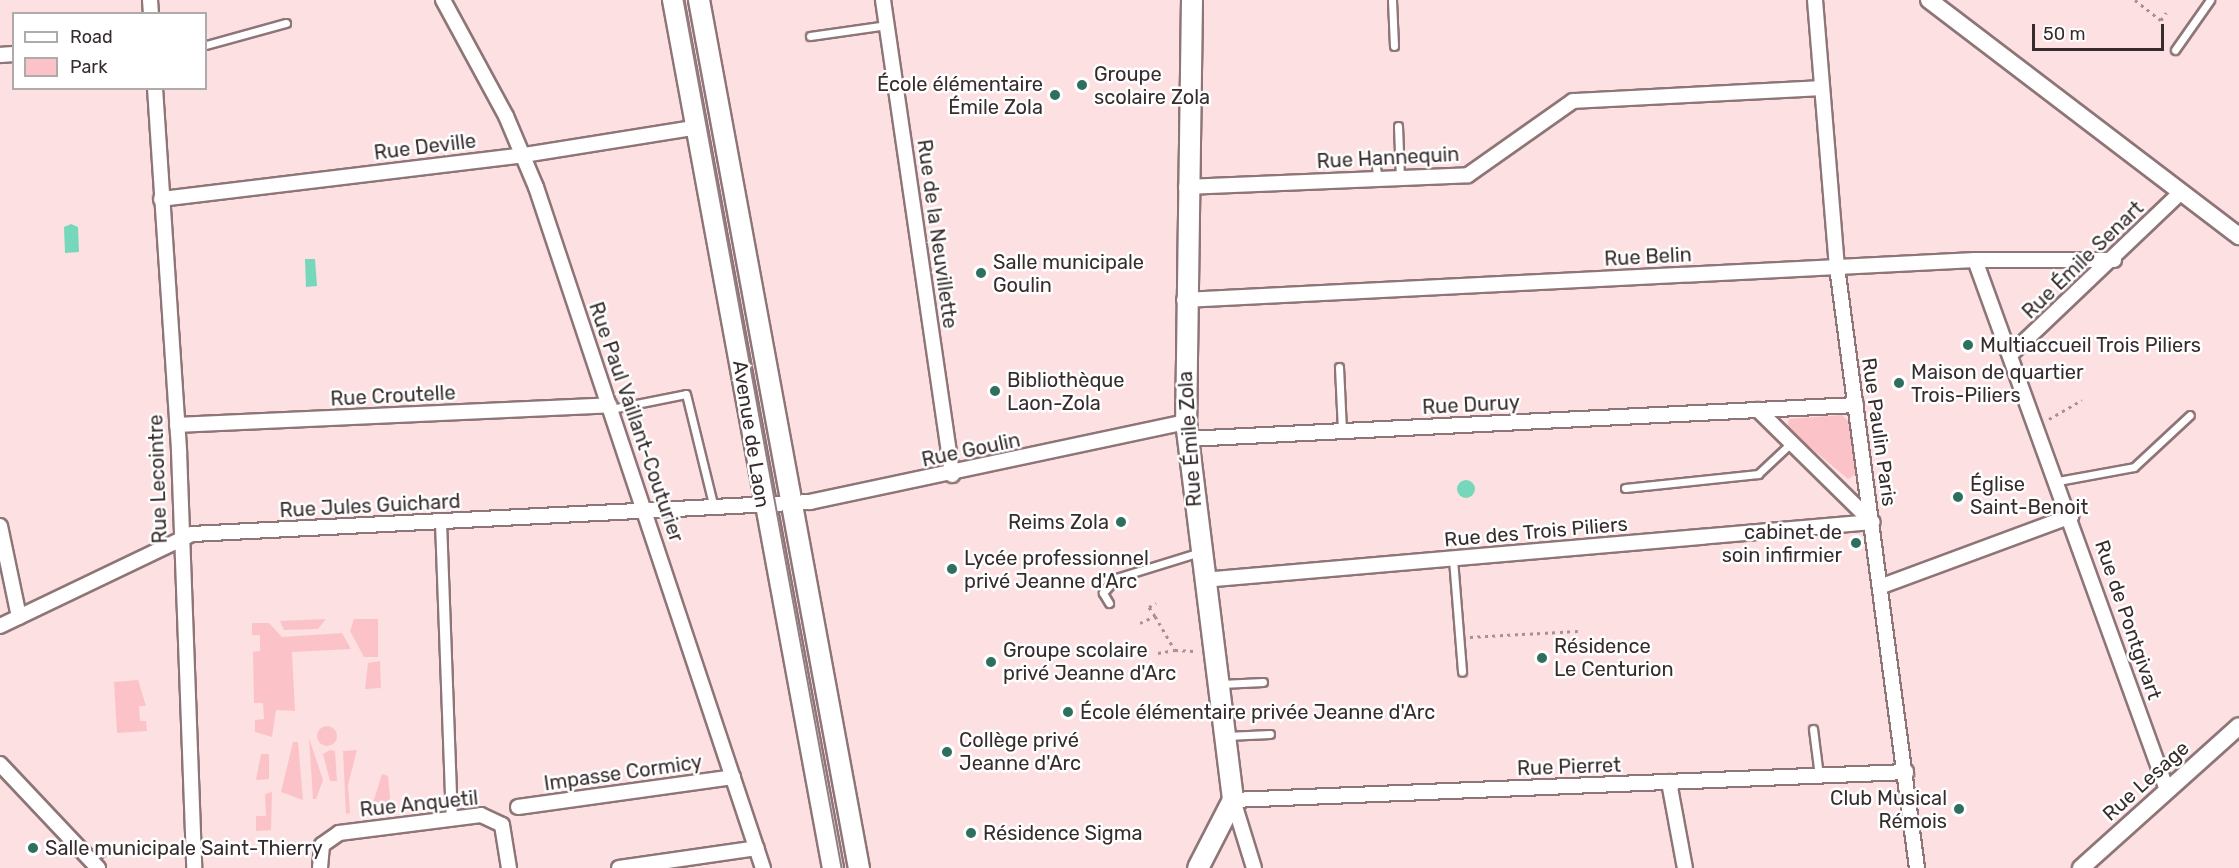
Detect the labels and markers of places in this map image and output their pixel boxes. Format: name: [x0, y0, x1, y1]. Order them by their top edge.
place label: Groupe scolaire Zola: [1094, 62, 1210, 109]
place label: École élémentaire Émile Zola: [877, 72, 1043, 119]
marker: Groupe scolaire Zola: [1075, 78, 1089, 92]
marker: École élémentaire Émile Zola: [1048, 88, 1062, 102]
place label: Salle municipale Goulin: [993, 250, 1144, 297]
marker: Salle municipale Goulin: [974, 266, 988, 280]
place label: Multiaccueil Trois Piliers: [1980, 333, 2202, 357]
marker: Multiaccueil Trois Piliers: [1961, 338, 1975, 352]
place label: Maison de quartier Trois-Piliers: [1911, 360, 2084, 407]
place label: Bibliothèque Laon-Zola: [1007, 368, 1125, 415]
marker: Maison de quartier Trois-Piliers: [1892, 376, 1906, 390]
marker: Bibliothèque Laon-Zola: [988, 384, 1002, 398]
place label: Église Saint-Benoit: [1970, 473, 2088, 520]
marker: Église Saint-Benoit: [1951, 490, 1965, 504]
place label: Reims Zola: [1008, 510, 1109, 534]
marker: Reims Zola: [1114, 515, 1128, 529]
place label: cabinet de soin infirmier: [1722, 520, 1842, 567]
marker: cabinet de soin infirmier: [1847, 534, 1865, 552]
place label: Lycée professionnel privé Jeanne d'Arc: [964, 546, 1149, 593]
marker: Lycée professionnel privé Jeanne d'Arc: [945, 562, 959, 576]
place label: Résidence Le Centurion: [1554, 634, 1674, 681]
place label: Groupe scolaire privé Jeanne d'Arc: [1003, 638, 1176, 685]
marker: Résidence Le Centurion: [1535, 651, 1549, 665]
marker: Groupe scolaire privé Jeanne d'Arc: [984, 655, 998, 669]
place label: École élémentaire privée Jeanne d'Arc: [1080, 700, 1435, 724]
marker: École élémentaire privée Jeanne d'Arc: [1061, 705, 1075, 719]
place label: Collège privé Jeanne d'Arc: [959, 728, 1081, 775]
marker: Collège privé Jeanne d'Arc: [940, 745, 954, 759]
place label: Club Musical Rémois: [1830, 786, 1947, 833]
marker: Club Musical Rémois: [1952, 802, 1966, 816]
place label: Résidence Sigma: [983, 821, 1143, 845]
marker: Résidence Sigma: [964, 826, 978, 840]
place label: Salle municipale Saint-Thierry: [45, 836, 323, 860]
marker: Salle municipale Saint-Thierry: [26, 841, 40, 855]

